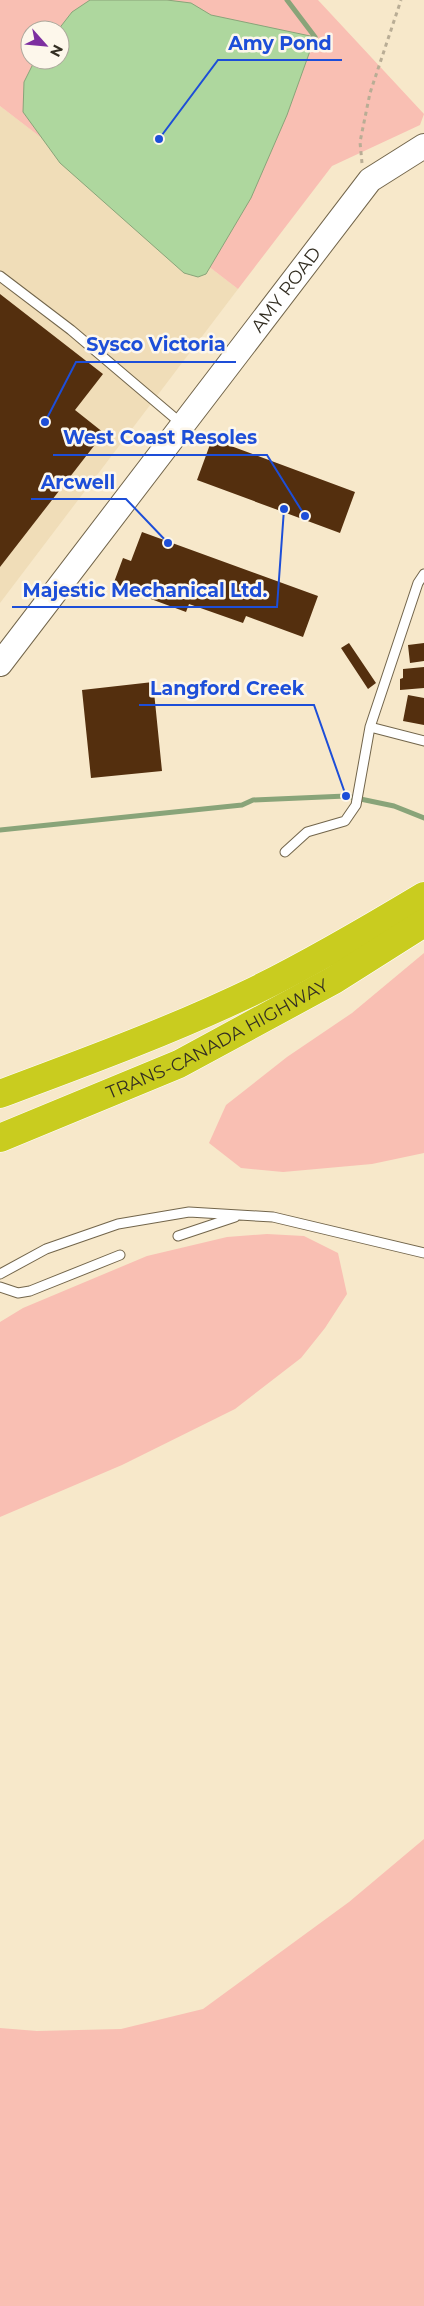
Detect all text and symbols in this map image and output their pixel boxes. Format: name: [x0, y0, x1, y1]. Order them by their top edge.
north arrow: [20, 20, 70, 70]
callout: Amy Pond: [218, 26, 342, 60]
text: Amy Pond: [227, 32, 332, 55]
text: N: [46, 42, 67, 60]
street label: AMY ROAD: [246, 243, 326, 337]
callout: Sysco Victoria: [76, 328, 236, 362]
text: Sysco Victoria: [86, 333, 226, 356]
callout: West Coast Resoles: [53, 421, 267, 455]
text: West Coast Resoles: [63, 426, 257, 449]
callout: Arcwell: [31, 465, 126, 499]
text: Arcwell: [40, 471, 115, 494]
callout: Majestic Mechanical Ltd.: [12, 573, 277, 607]
text: Majestic Mechanical Ltd.: [23, 579, 267, 602]
callout: Langford Creek: [139, 671, 314, 705]
text: Langford Creek: [150, 677, 305, 700]
street label: TRANS-CANADA HIGHWAY: [103, 974, 333, 1104]

